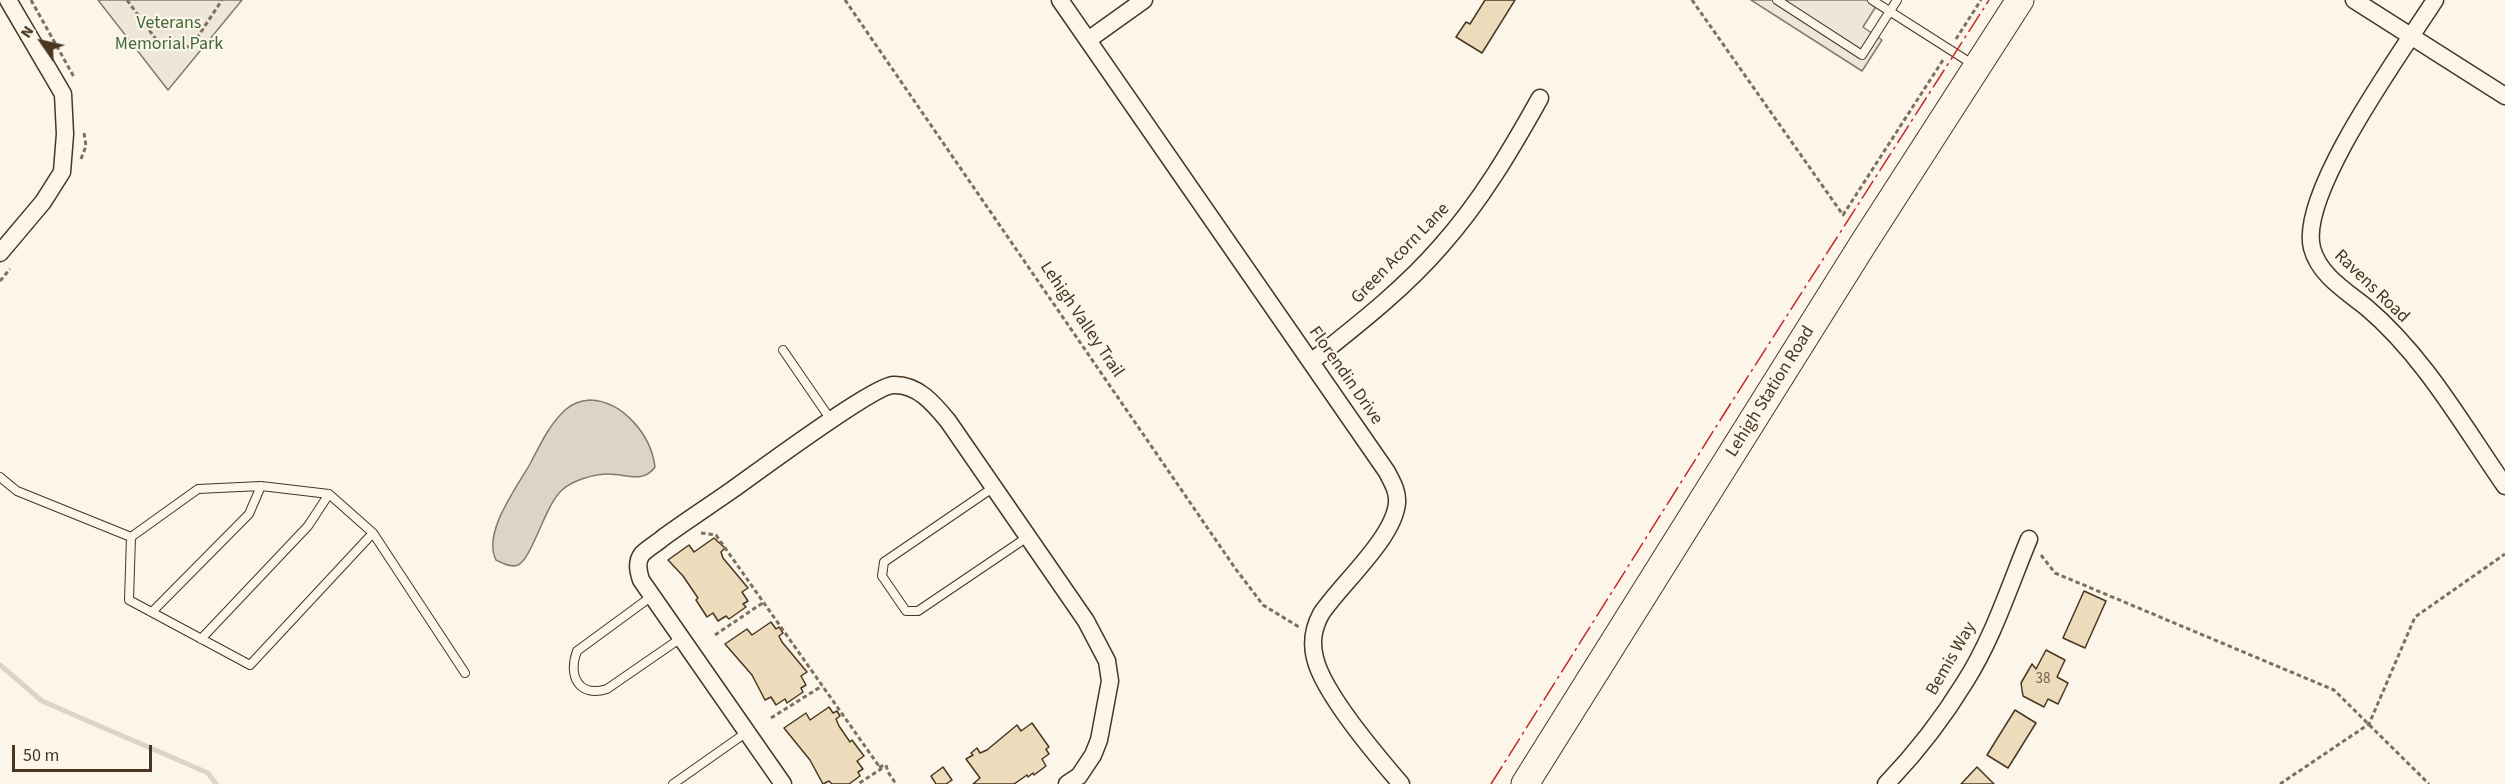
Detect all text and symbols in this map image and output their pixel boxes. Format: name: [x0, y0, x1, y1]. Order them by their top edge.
north arrow: [12, 12, 72, 72]
park label: Veterans Memorial Park: [115, 13, 223, 56]
text: N: [15, 21, 39, 43]
street label: Green Acorn Lane: [1347, 199, 1455, 309]
street label: Ravens Road: [2329, 246, 2413, 328]
street label: Lehigh Valley Trail: [1034, 258, 1128, 382]
street label: Florendin Drive: [1303, 323, 1387, 429]
street label: Lehigh Station Road: [1722, 323, 1820, 461]
street label: Bemis Way: [1922, 618, 1982, 700]
house number: 38: [2036, 671, 2050, 689]
scale bar: [15, 733, 154, 771]
text: 50 m: [23, 743, 59, 768]

